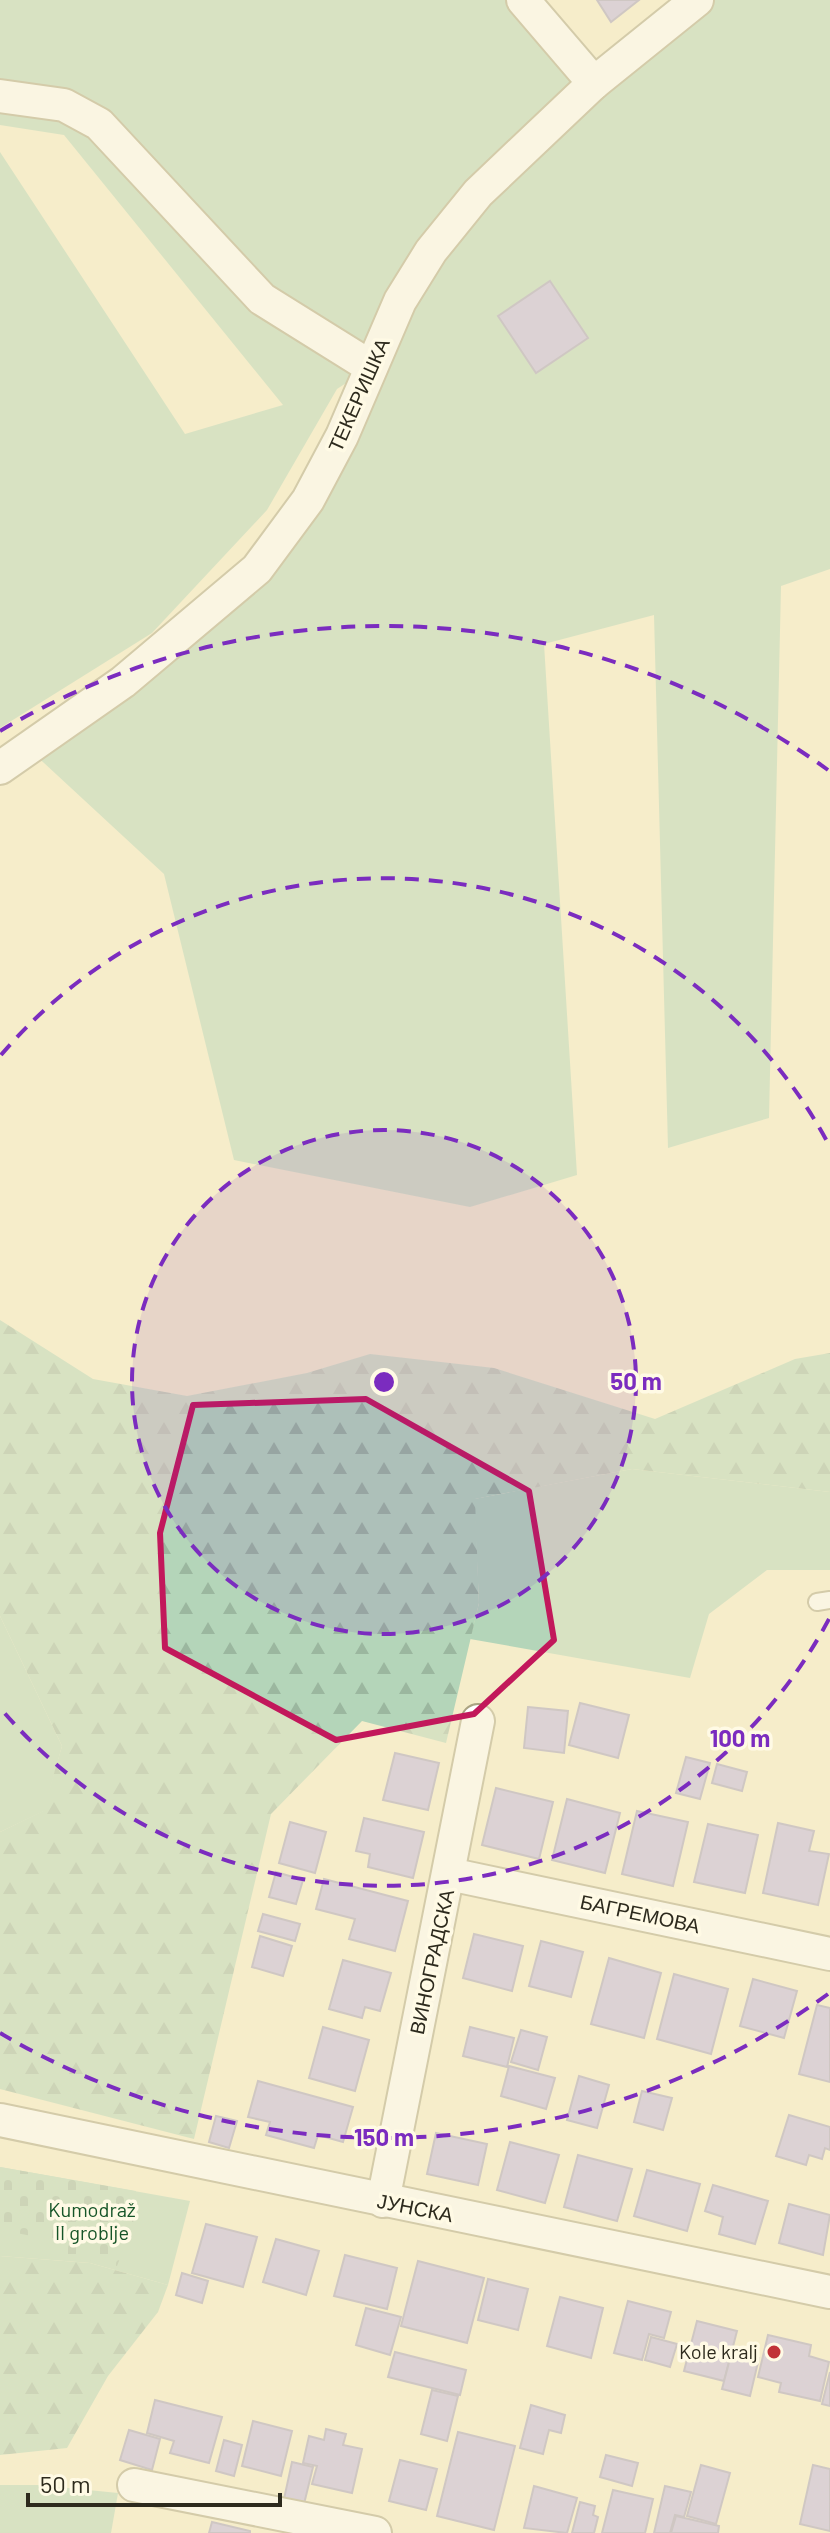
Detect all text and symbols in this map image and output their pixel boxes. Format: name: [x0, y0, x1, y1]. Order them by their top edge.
street label: ТЕКЕРИШКА: [322, 334, 394, 455]
text: 50 m: [610, 1366, 662, 1395]
centre of rings: [370, 1368, 398, 1396]
text: 100 m: [710, 1723, 770, 1752]
street label: ВИНОГРАДСКА: [404, 1886, 458, 2036]
street label: БАГРЕМОВА: [578, 1889, 703, 1938]
text: 150 m: [354, 2122, 414, 2151]
street label: ЈУНСКА: [375, 2188, 456, 2226]
park label: Kumodraž II groblje: [48, 2197, 136, 2244]
place label: Kole kralj: [679, 2339, 758, 2363]
marker: Kole kralj: [765, 2343, 783, 2361]
scale bar: [28, 2457, 280, 2507]
text: 50 m: [40, 2469, 91, 2498]

